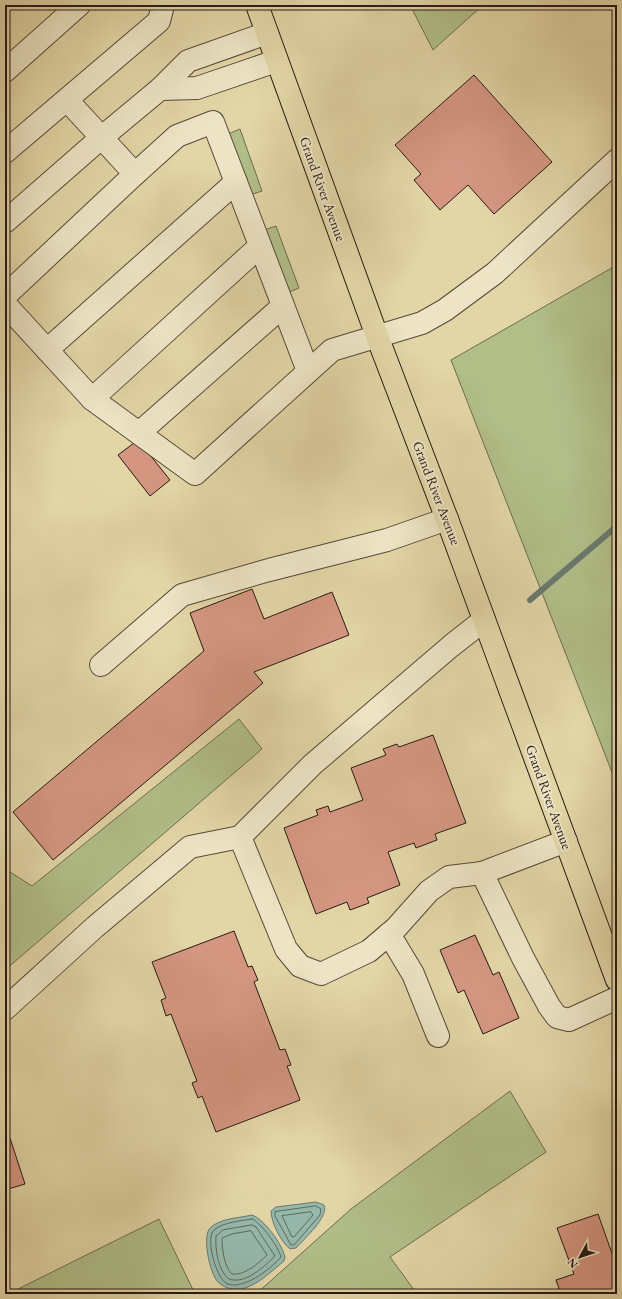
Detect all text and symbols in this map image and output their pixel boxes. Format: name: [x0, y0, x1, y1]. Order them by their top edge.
street label: Grand River Avenue: [296, 134, 350, 244]
street label: Grand River Avenue: [409, 438, 465, 548]
street label: Grand River Avenue: [522, 742, 576, 852]
north arrow: [560, 1237, 600, 1277]
text: N: [564, 1255, 581, 1271]

